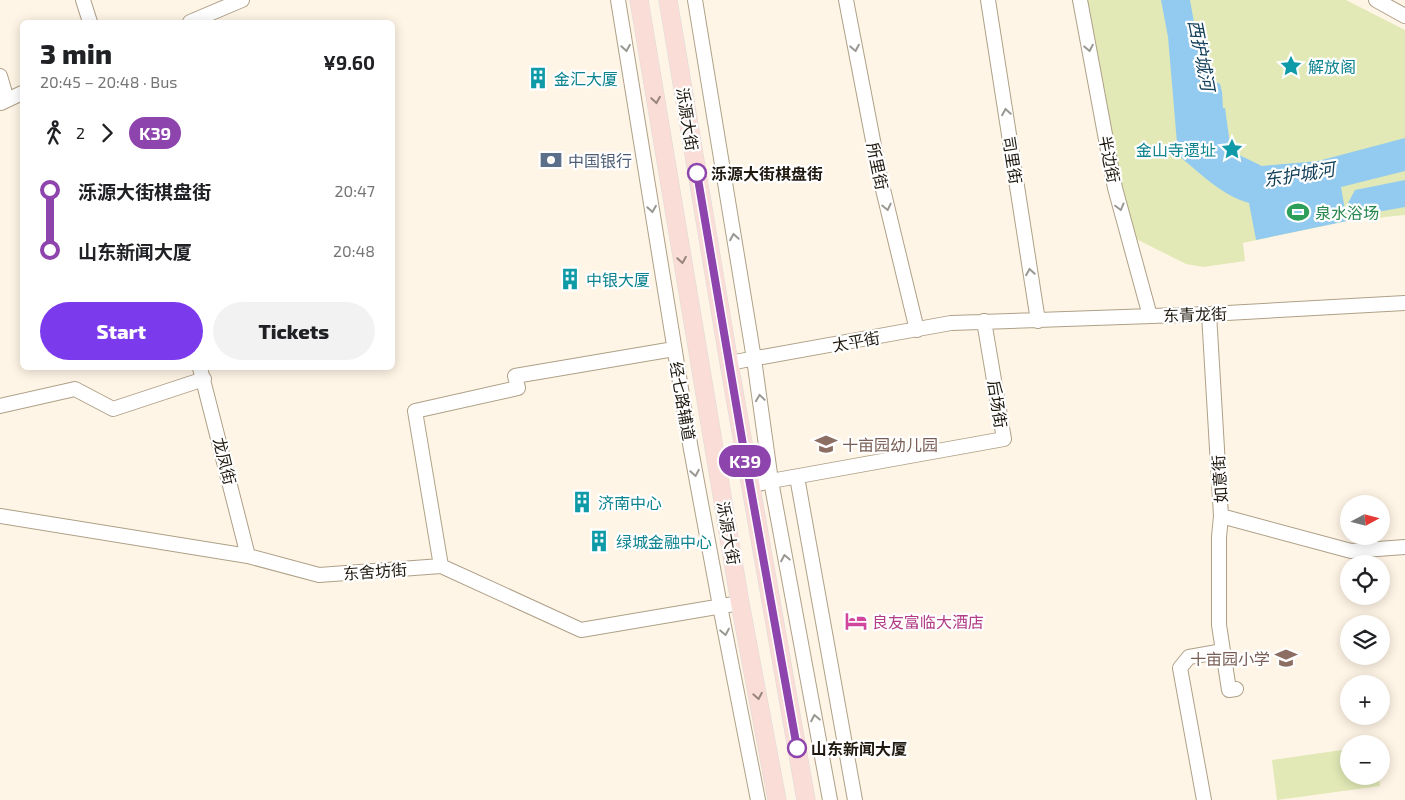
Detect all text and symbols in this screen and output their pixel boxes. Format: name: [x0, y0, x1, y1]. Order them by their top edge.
water label: 西护城河: [1184, 18, 1220, 95]
text: 3 min: [40, 36, 112, 70]
one-way arrow: [849, 43, 860, 52]
one-way arrow: [620, 44, 631, 52]
one-way arrow: [1083, 44, 1094, 52]
text: ¥9.60: [323, 51, 375, 74]
place icon: 解放阁: [1278, 53, 1304, 79]
place label: 解放阁: [1308, 57, 1356, 76]
building icon: 金汇大厦: [525, 65, 551, 91]
place label: 金汇大厦: [554, 69, 618, 88]
text: 20:45 – 20:48 · Bus: [40, 72, 178, 91]
street label: 泺源大街: [674, 86, 702, 152]
one-way arrow: [650, 96, 660, 104]
one-way arrow: [1001, 107, 1011, 116]
icon: walk: [40, 119, 68, 147]
icon: forward: [93, 119, 121, 147]
text: K39: [139, 122, 171, 144]
text: 2: [76, 123, 85, 142]
street label: 半边街: [1096, 134, 1124, 184]
street label: 司里街: [1000, 135, 1026, 185]
place icon: 金山寺遗址: [1219, 136, 1245, 162]
place label: 金山寺遗址: [1136, 140, 1216, 159]
street label: 所里街: [864, 141, 892, 191]
bank icon: 中国银行: [538, 147, 564, 173]
place label: 中国银行: [568, 151, 632, 170]
water label: 东护城河: [1262, 157, 1339, 190]
marker: 泺源大街棋盘街: [687, 163, 707, 183]
place label: 泺源大街棋盘街: [711, 164, 823, 183]
text: 泺源大街棋盘街: [78, 180, 211, 203]
text: 20:47: [335, 181, 375, 200]
sports icon: 泉水浴场: [1285, 199, 1311, 225]
one-way arrow: [881, 203, 892, 212]
one-way arrow: [1114, 203, 1125, 212]
place label: 泉水浴场: [1315, 203, 1379, 222]
one-way arrow: [646, 204, 656, 213]
one-way arrow: [730, 233, 740, 241]
text: 山东新闻大厦: [78, 240, 192, 263]
text: 20:48: [333, 241, 375, 260]
one-way arrow: [677, 256, 687, 265]
building icon: 中银大厦: [557, 266, 583, 292]
one-way arrow: [1026, 268, 1036, 277]
place label: 中银大厦: [586, 270, 650, 289]
button: Start: [40, 302, 203, 360]
button: Tickets: [213, 302, 375, 360]
street label: 东青龙街: [1163, 303, 1227, 325]
street label: 太平街: [831, 327, 881, 355]
street label: 经七路辅道: [667, 360, 699, 442]
street label: 后场街: [985, 379, 1011, 429]
one-way arrow: [755, 393, 765, 402]
school or university icon: 十亩园幼儿园: [813, 431, 839, 457]
street label: 龙凤街: [210, 435, 240, 487]
place label: 十亩园幼儿园: [842, 435, 938, 454]
line badge: K39: [716, 445, 774, 477]
text: K39: [729, 450, 761, 472]
street label: 如意街: [1208, 454, 1230, 504]
one-way arrow: [690, 468, 700, 477]
building icon: 济南中心: [569, 489, 595, 515]
place label: 济南中心: [598, 493, 662, 512]
north arrow: [1340, 495, 1390, 545]
map controls: [1340, 495, 1390, 785]
street label: 泺源大街: [714, 500, 744, 566]
building icon: 绿城金融中心: [586, 528, 612, 554]
place label: 绿城金融中心: [616, 532, 712, 551]
one-way arrow: [781, 554, 791, 562]
button: locate: [1340, 555, 1390, 605]
street label: 东舍坊街: [342, 559, 408, 583]
hotel icon: 良友富临大酒店: [843, 608, 869, 634]
place label: 良友富临大酒店: [872, 612, 984, 631]
button: layers: [1340, 615, 1390, 665]
one-way arrow: [719, 628, 730, 637]
school or university icon: 十亩园小学: [1273, 645, 1299, 671]
place label: 十亩园小学: [1190, 649, 1270, 668]
button: +: [1340, 675, 1390, 725]
one-way arrow: [752, 692, 762, 701]
one-way arrow: [810, 713, 821, 722]
button: −: [1340, 735, 1390, 785]
marker: 山东新闻大厦: [787, 738, 807, 758]
place label: 山东新闻大厦: [811, 739, 907, 758]

